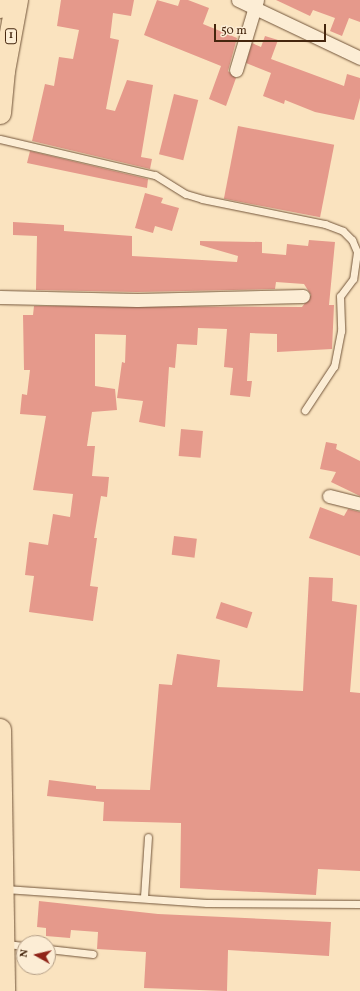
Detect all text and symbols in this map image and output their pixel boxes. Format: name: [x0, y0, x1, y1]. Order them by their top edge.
scale bar: [216, 16, 328, 42]
text: 50 m: [221, 23, 247, 39]
road number: 1: [4, 28, 18, 44]
north arrow: [16, 935, 56, 975]
text: N: [17, 948, 33, 958]

